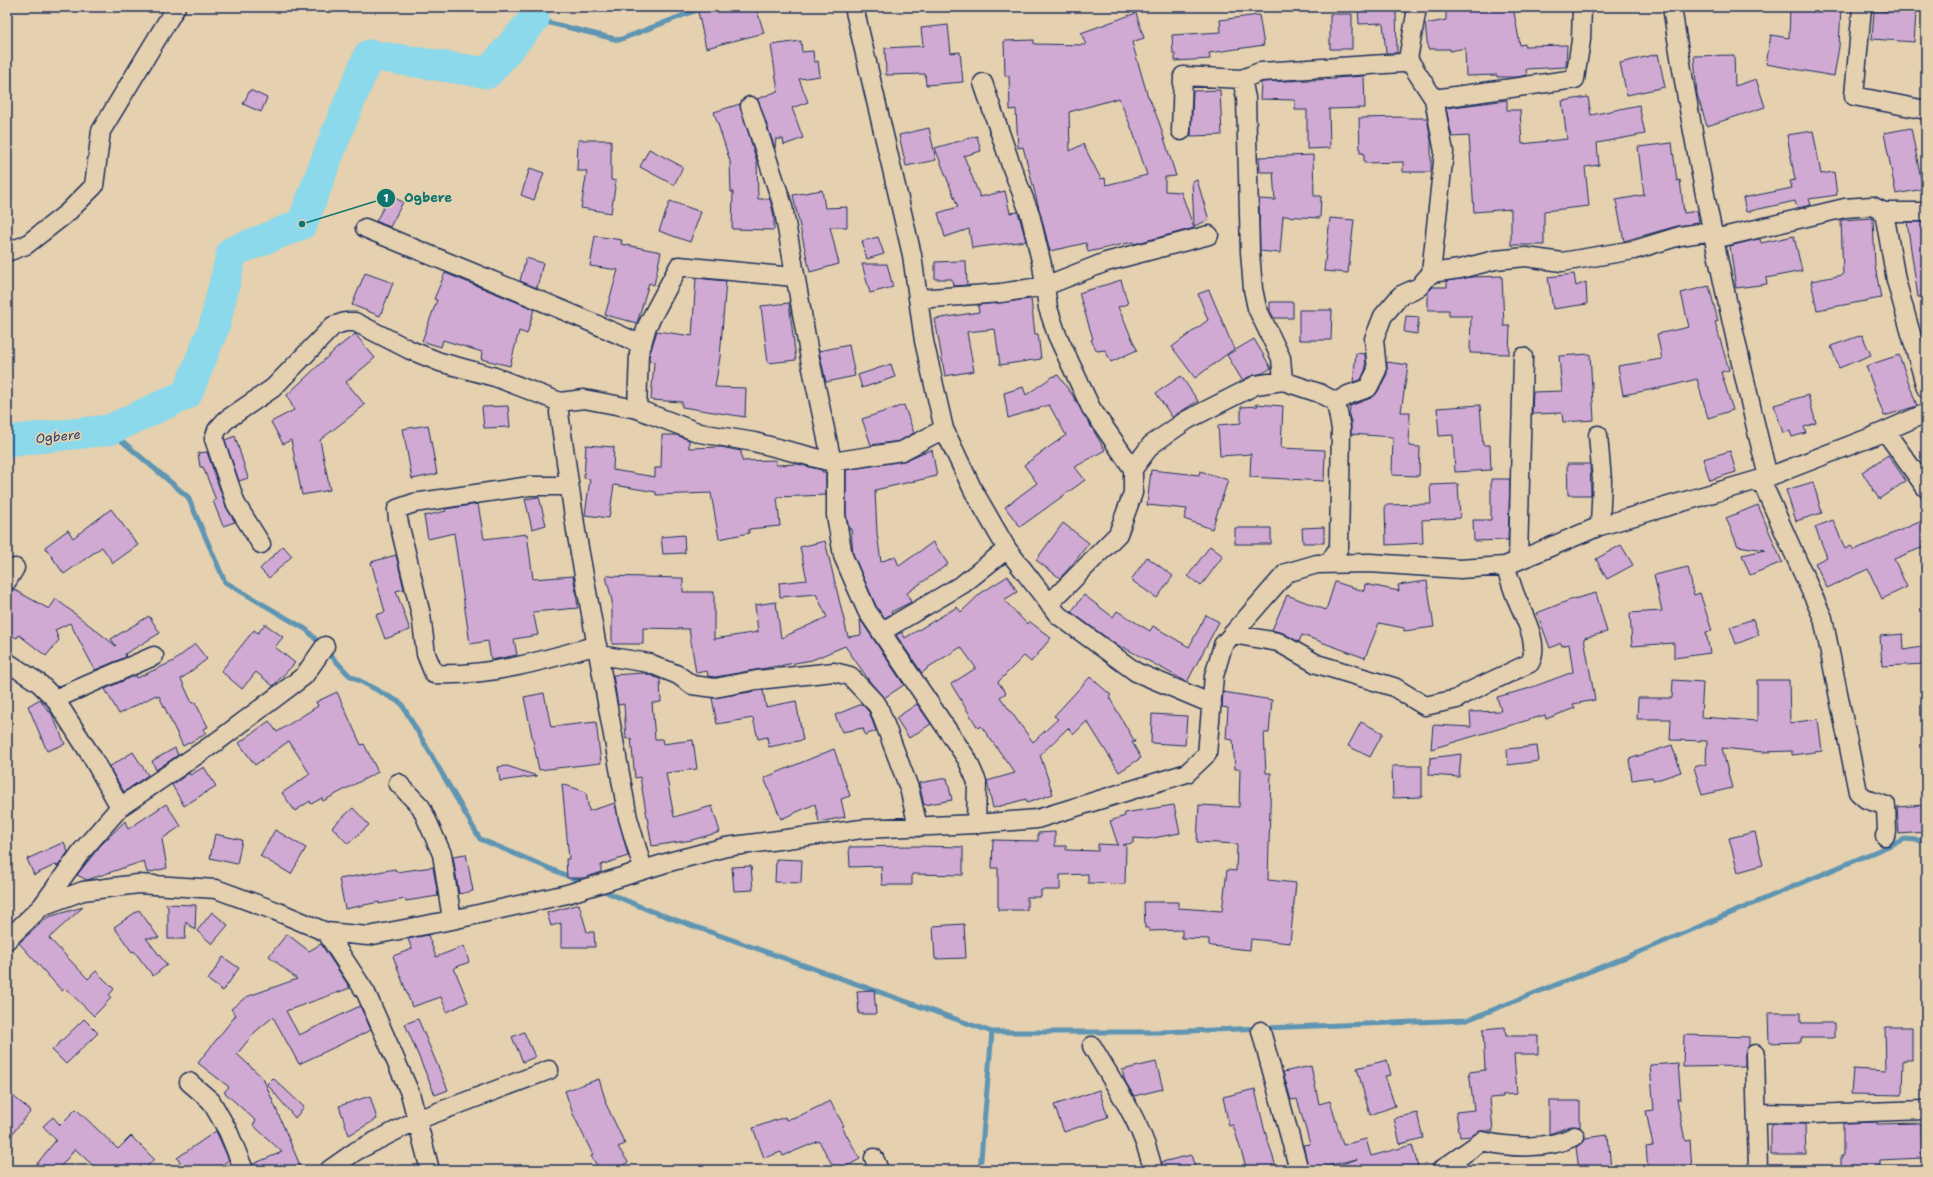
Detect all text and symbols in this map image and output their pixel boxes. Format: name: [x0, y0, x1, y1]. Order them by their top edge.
callout: Ogbere: [376, 185, 460, 210]
text: Ogbere: [404, 189, 452, 206]
text: 1: [383, 190, 389, 206]
water label: Ogbere: [35, 426, 81, 447]

